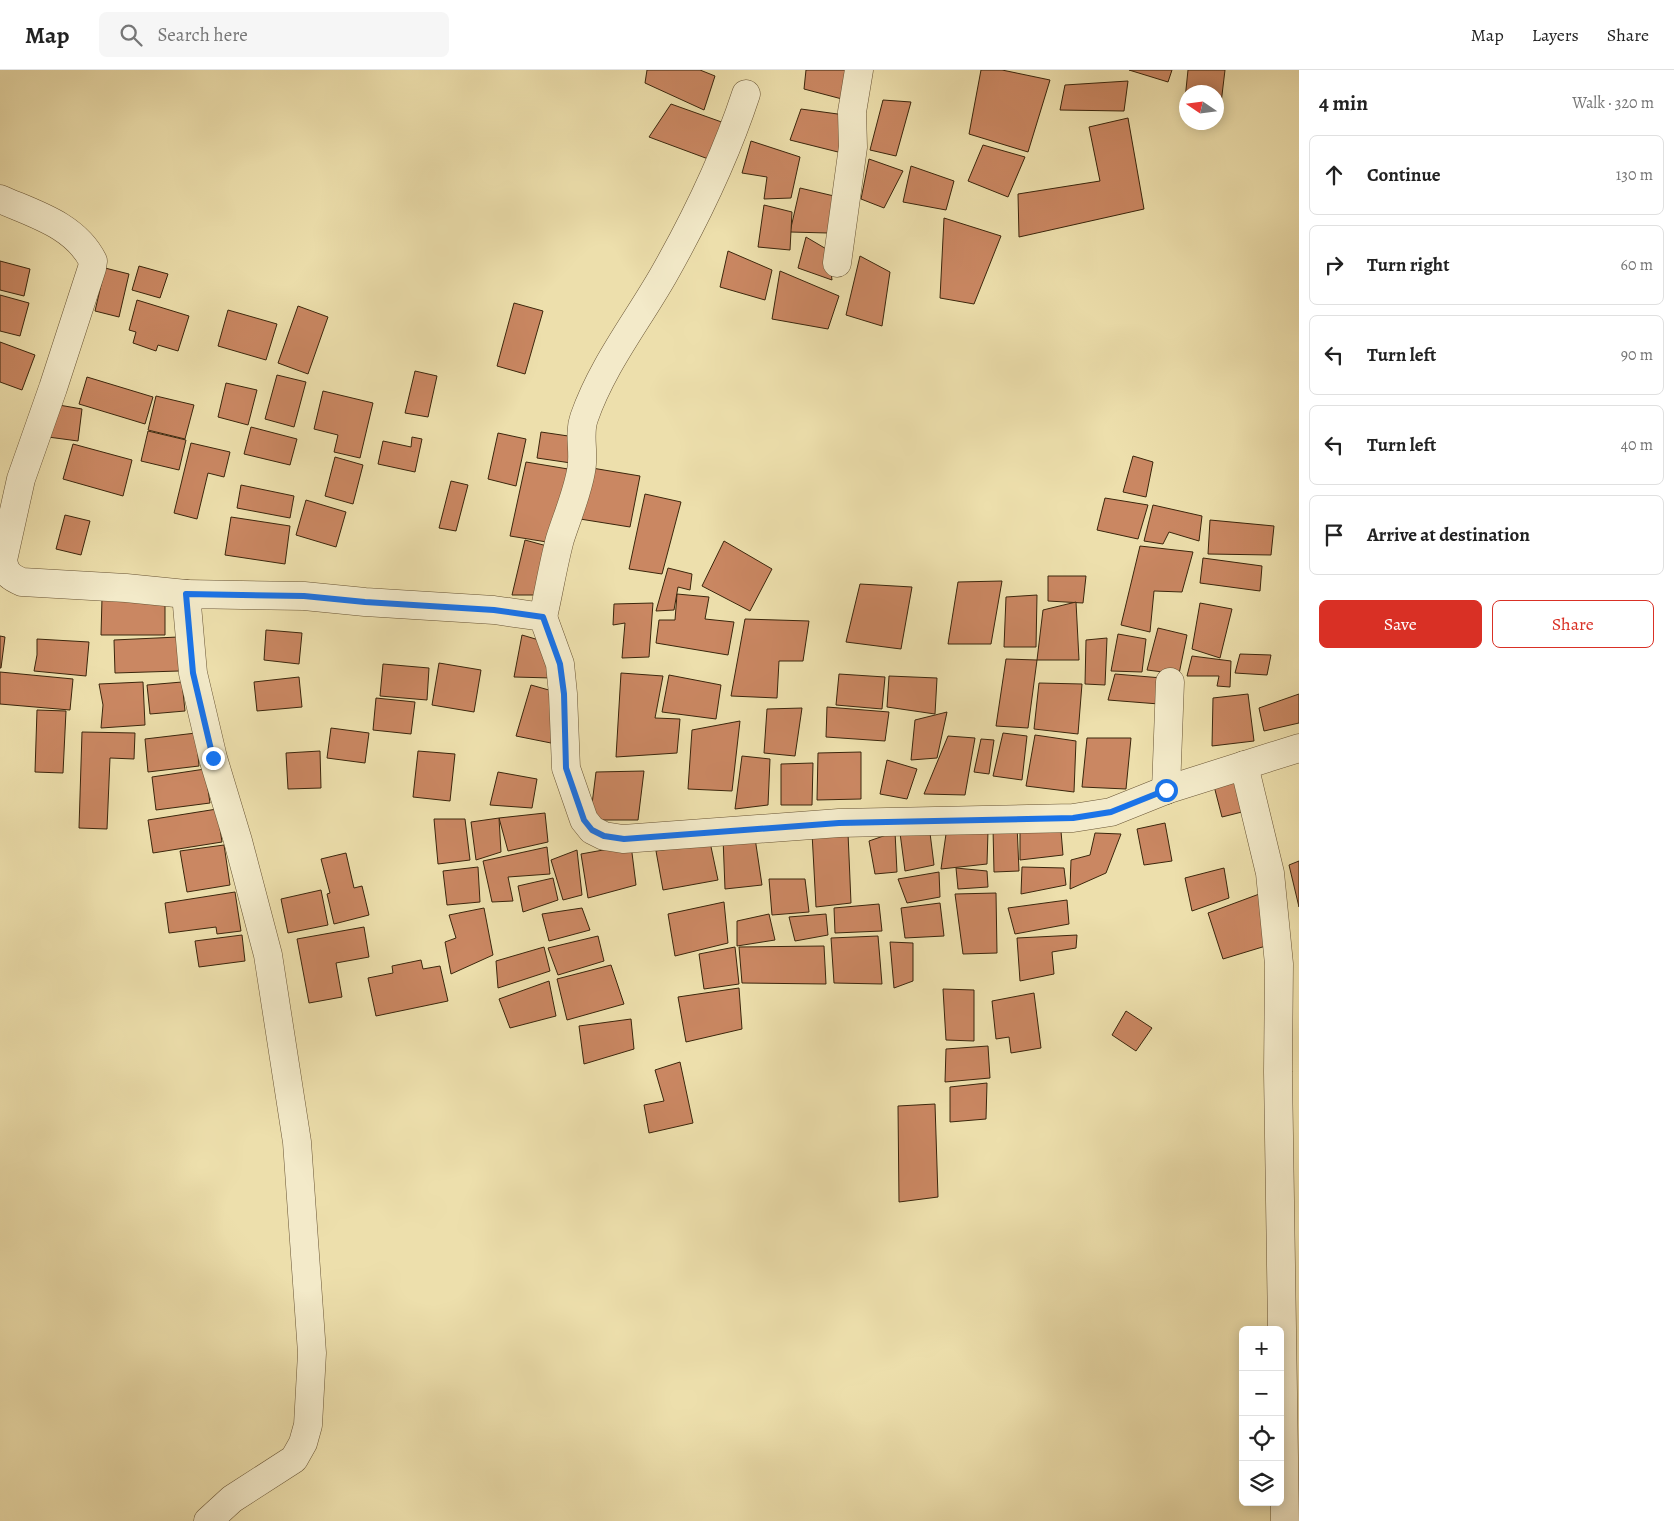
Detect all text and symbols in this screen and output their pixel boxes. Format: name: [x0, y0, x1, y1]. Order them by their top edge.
search box: [99, 12, 449, 57]
text: Map: [25, 19, 69, 51]
icon: search: [117, 21, 145, 49]
text: Search here: [157, 22, 248, 48]
text: Map: [1471, 23, 1504, 47]
text: Layers: [1532, 23, 1579, 47]
text: Share: [1607, 23, 1649, 47]
north arrow: [1179, 85, 1224, 130]
text: 4 min: [1319, 89, 1368, 117]
text: Walk · 320 m: [1572, 92, 1654, 114]
icon: ahead: [1320, 161, 1348, 189]
text: Continue: [1367, 162, 1441, 188]
text: 130 m: [1616, 164, 1653, 186]
icon: right: [1320, 251, 1348, 279]
text: Turn right: [1367, 252, 1449, 278]
text: 60 m: [1621, 254, 1653, 276]
icon: left: [1320, 341, 1348, 369]
text: Turn left: [1367, 342, 1436, 368]
text: 90 m: [1621, 344, 1653, 366]
icon: left: [1320, 431, 1348, 459]
text: Turn left: [1367, 432, 1436, 458]
text: 40 m: [1621, 434, 1653, 456]
icon: arrive: [1320, 521, 1348, 549]
text: Arrive at destination: [1367, 522, 1530, 548]
button: Save: [1319, 600, 1482, 648]
button: Share: [1492, 600, 1654, 648]
route end: [202, 747, 225, 770]
route start: [1155, 779, 1178, 802]
map controls: [1239, 1326, 1284, 1506]
button: +: [1239, 1326, 1284, 1371]
button: −: [1239, 1371, 1284, 1416]
button: locate: [1239, 1416, 1284, 1461]
button: layers: [1239, 1461, 1284, 1506]

